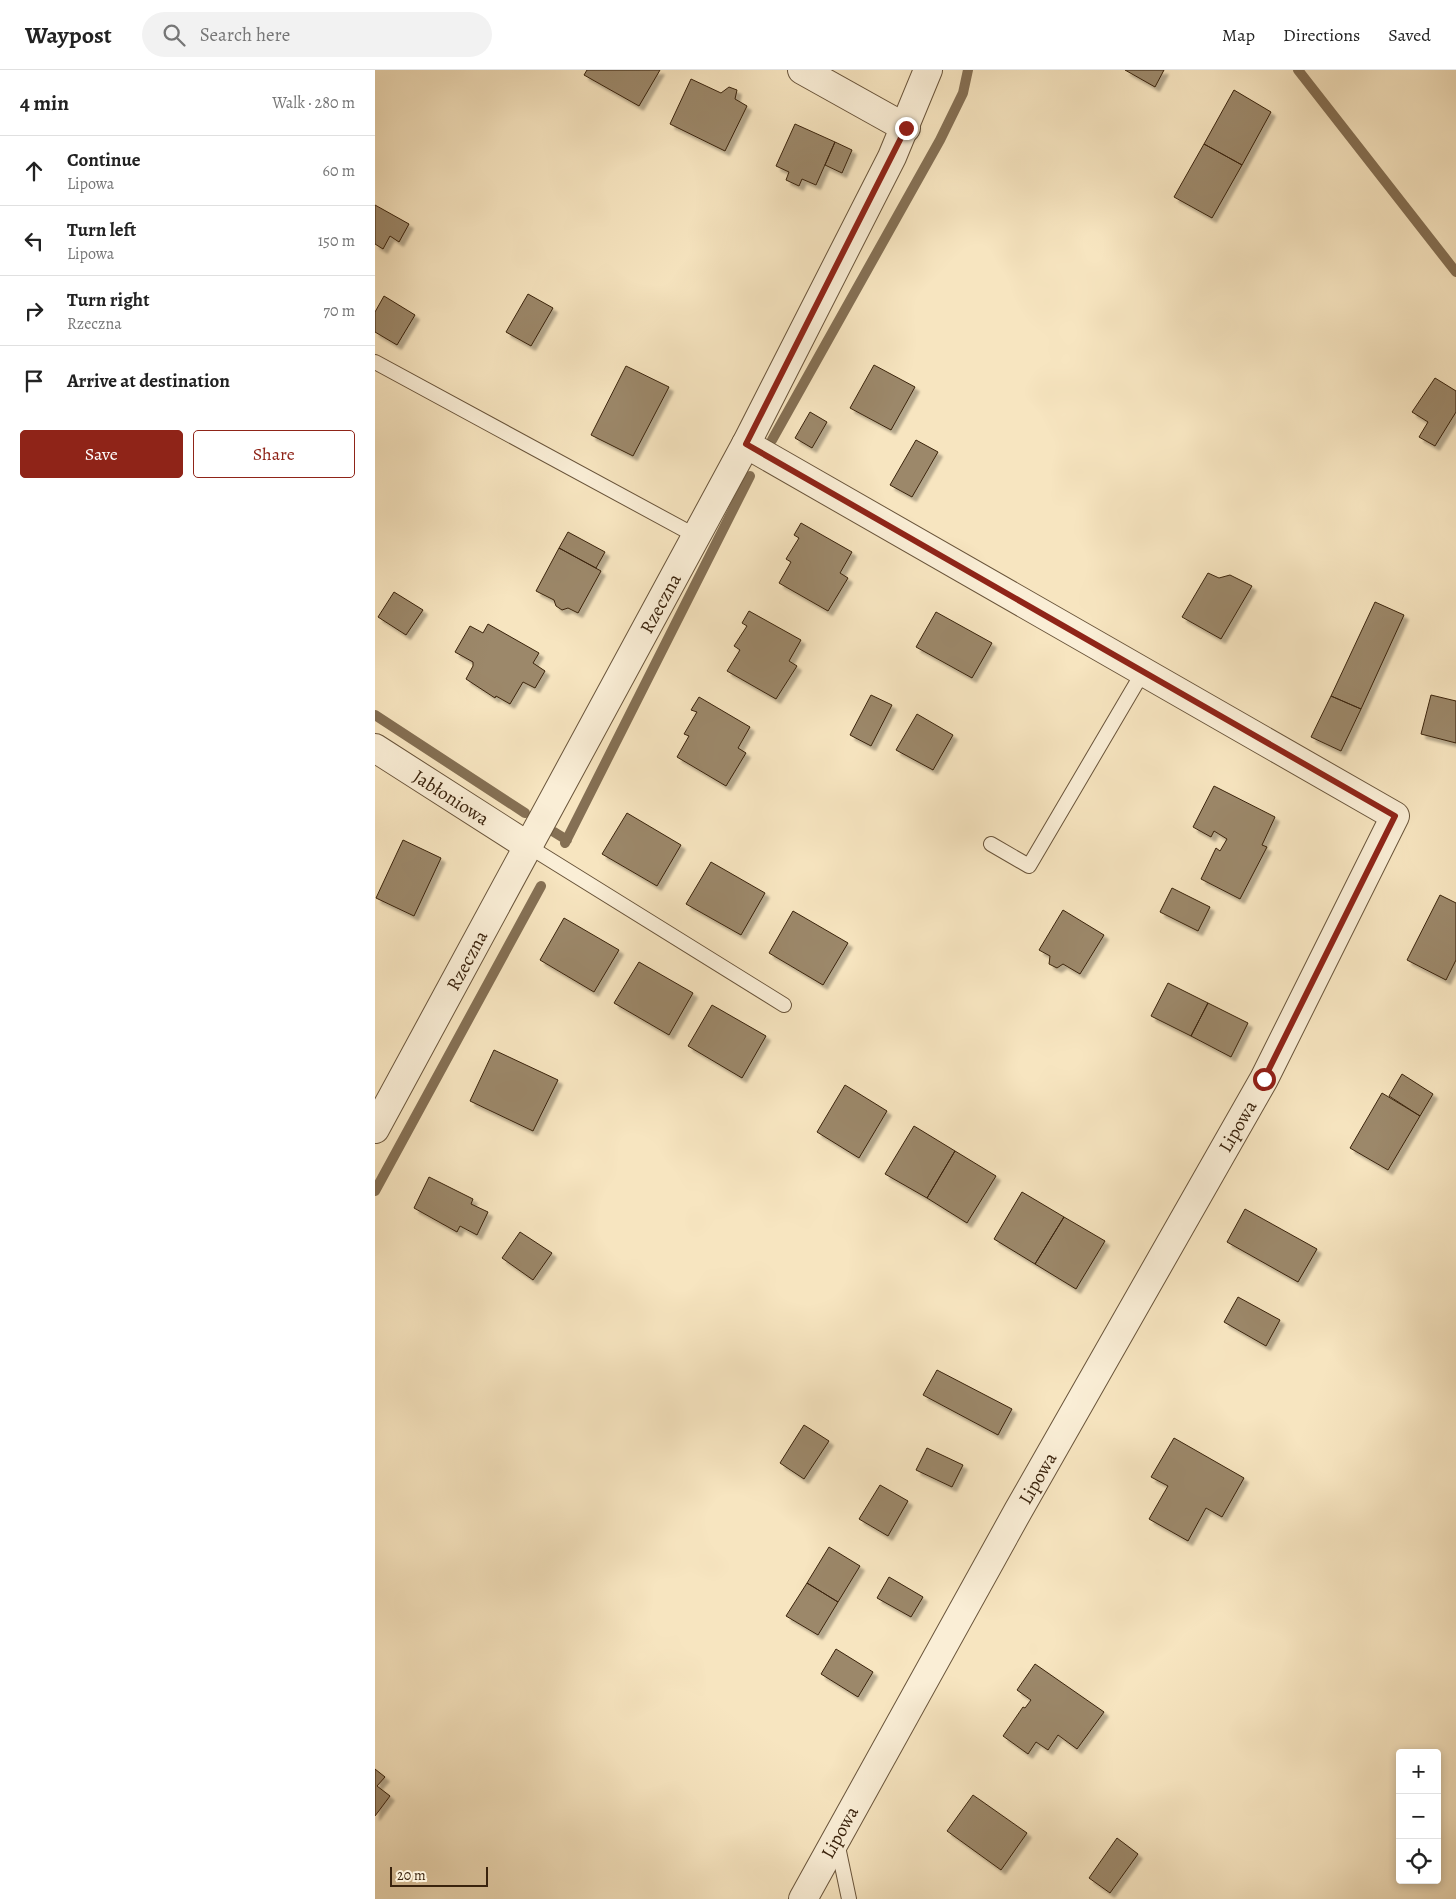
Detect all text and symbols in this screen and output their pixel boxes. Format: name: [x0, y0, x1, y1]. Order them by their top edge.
search box: [142, 12, 492, 57]
text: Waypost: [25, 19, 112, 51]
icon: search: [160, 21, 188, 49]
text: Search here: [200, 22, 290, 48]
text: Map: [1222, 23, 1255, 47]
text: Directions: [1283, 23, 1360, 47]
text: Saved: [1388, 23, 1431, 47]
text: 4 min: [20, 89, 69, 117]
text: Walk · 280 m: [272, 92, 355, 114]
route end: [895, 117, 918, 140]
text: Continue: [67, 147, 141, 173]
icon: ahead: [20, 157, 48, 185]
text: 60 m: [323, 160, 355, 182]
text: Lipowa: [67, 173, 114, 195]
text: Turn left: [67, 217, 136, 243]
icon: left: [20, 227, 48, 255]
text: 150 m: [318, 230, 355, 252]
text: Lipowa: [67, 243, 114, 265]
text: Turn right: [67, 287, 149, 313]
icon: right: [20, 297, 48, 325]
text: 70 m: [323, 300, 355, 322]
text: Rzeczna: [67, 313, 122, 335]
icon: arrive: [20, 367, 48, 395]
text: Arrive at destination: [67, 368, 230, 394]
button: Save: [20, 430, 183, 478]
button: Share: [193, 430, 355, 478]
street label: Rzeczna: [634, 569, 688, 638]
street label: Jabłoniowa: [408, 764, 494, 832]
street label: Rzeczna: [440, 926, 494, 995]
route start: [1253, 1068, 1276, 1091]
street label: Lipowa: [1213, 1096, 1263, 1157]
street label: Lipowa: [1013, 1448, 1063, 1509]
map controls: [1396, 1749, 1441, 1884]
button: +: [1396, 1749, 1441, 1794]
button: −: [1396, 1794, 1441, 1839]
street label: Lipowa: [815, 1802, 865, 1863]
button: locate: [1396, 1839, 1441, 1884]
scale bar: [390, 1864, 487, 1887]
text: 20 m: [397, 1866, 426, 1885]

